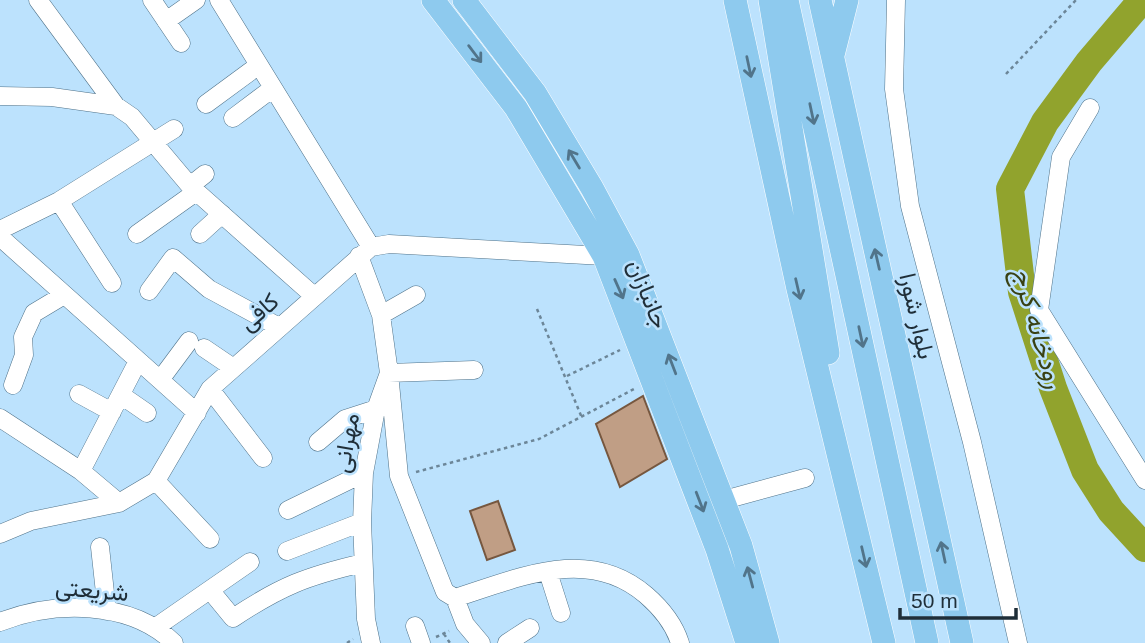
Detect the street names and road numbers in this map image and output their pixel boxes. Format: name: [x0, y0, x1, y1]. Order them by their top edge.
street label: جانبازان: [621, 255, 675, 333]
street label: بلوار شورا: [893, 270, 940, 362]
street label: کافی: [233, 287, 285, 337]
street label: مهرانی: [327, 411, 366, 475]
street label: شریعتی: [54, 573, 130, 608]

